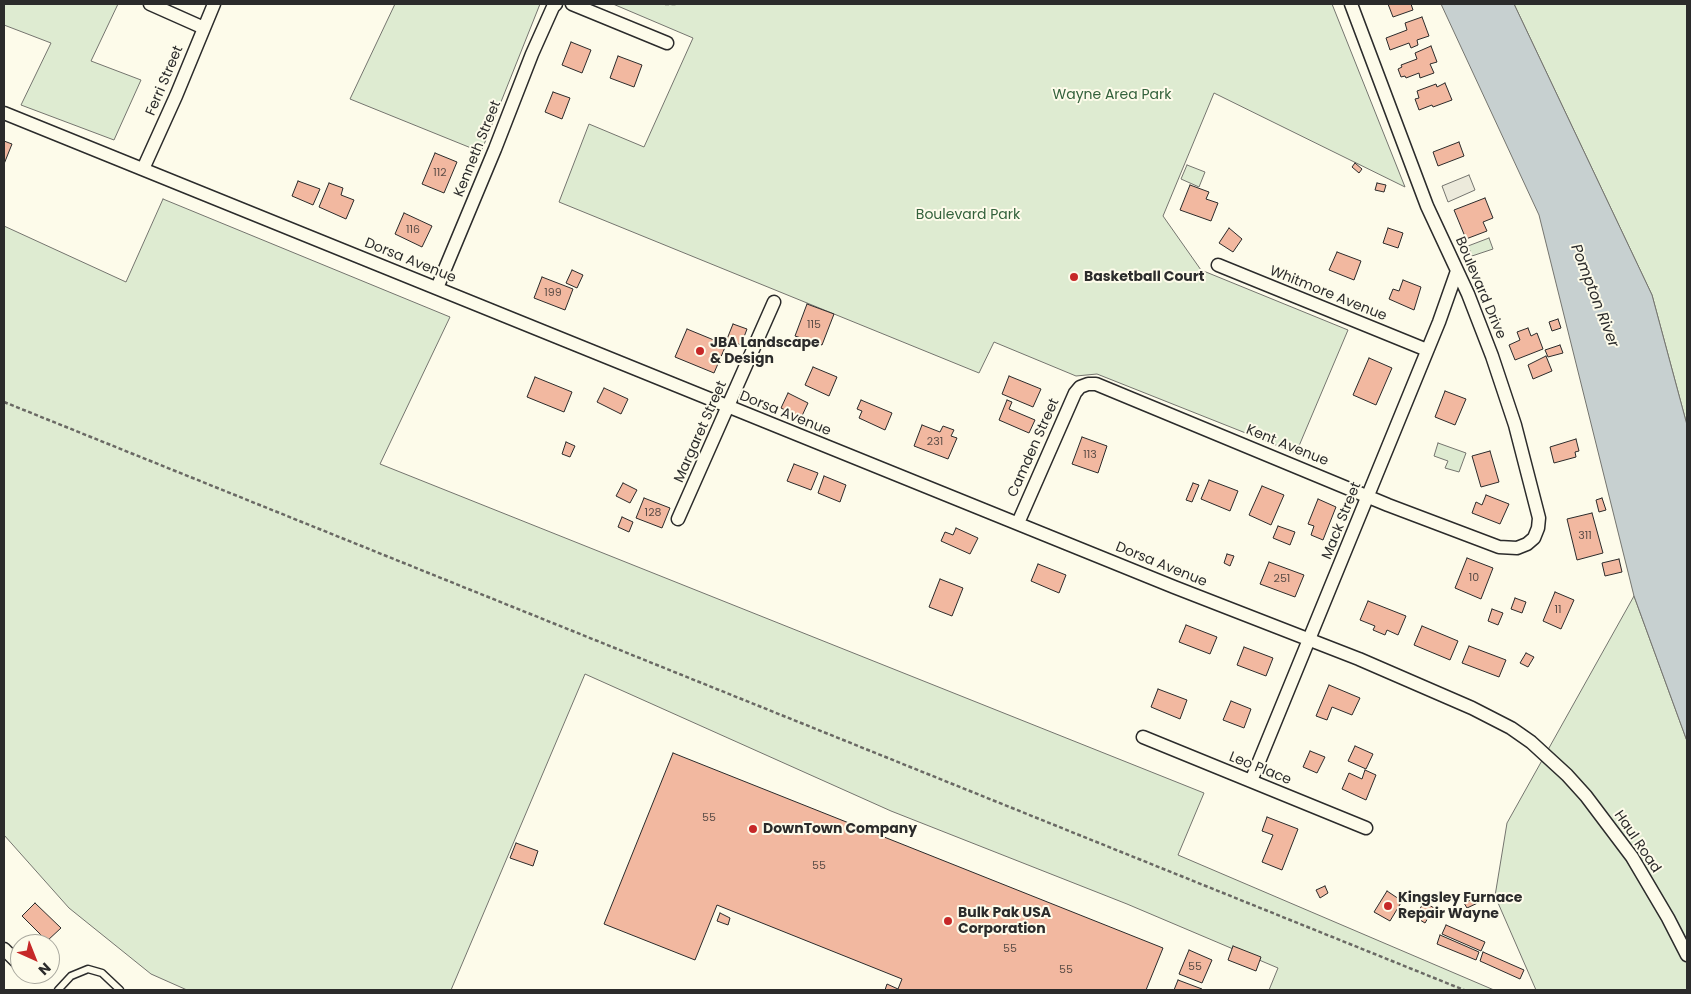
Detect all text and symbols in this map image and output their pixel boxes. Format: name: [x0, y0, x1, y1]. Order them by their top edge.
street label: Ferri Street: [143, 43, 187, 119]
park label: Wayne Area Park: [1053, 87, 1171, 103]
street label: Kenneth Street: [451, 98, 505, 200]
house number: 112: [433, 166, 447, 180]
park label: Boulevard Park: [916, 207, 1020, 223]
house number: 116: [406, 223, 420, 237]
street label: Boulevard Drive: [1451, 234, 1509, 342]
street label: Dorsa Avenue: [362, 235, 458, 287]
water label: Pompton River: [1566, 242, 1622, 350]
street label: Whitmore Avenue: [1267, 263, 1389, 325]
place label: Basketball Court: [1084, 269, 1204, 285]
marker: Basketball Court: [1068, 271, 1080, 283]
house number: 199: [544, 286, 562, 300]
house number: 115: [807, 318, 821, 332]
place label: JBA Landscape & Design: [710, 335, 820, 368]
marker: JBA Landscape & Design: [694, 345, 706, 357]
street label: Margaret Street: [671, 379, 731, 485]
street label: Dorsa Avenue: [737, 388, 833, 440]
street label: Camden Street: [1005, 396, 1063, 500]
street label: Kent Avenue: [1243, 422, 1331, 470]
house number: 231: [927, 435, 943, 449]
house number: 113: [1083, 448, 1097, 462]
street label: Mack Street: [1319, 480, 1365, 562]
house number: 128: [645, 506, 661, 520]
house number: 311: [1578, 529, 1592, 543]
street label: Dorsa Avenue: [1113, 539, 1209, 591]
house number: 10: [1469, 571, 1479, 585]
house number: 251: [1274, 572, 1290, 586]
house number: 11: [1554, 603, 1562, 617]
street label: Leo Place: [1226, 749, 1294, 789]
street label: Haul Road: [1610, 808, 1664, 876]
house number: 55: [702, 811, 716, 825]
place label: DownTown Company: [763, 821, 917, 837]
marker: DownTown Company: [747, 823, 759, 835]
house number: 55: [812, 859, 826, 873]
place label: Kingsley Furnace Repair Wayne: [1398, 890, 1522, 922]
marker: Kingsley Furnace Repair Wayne: [1382, 900, 1394, 912]
place label: Bulk Pak USA Corporation: [958, 905, 1051, 938]
marker: Bulk Pak USA Corporation: [942, 915, 954, 927]
north arrow: [10, 934, 60, 984]
house number: 55: [1003, 942, 1017, 956]
text: N: [34, 958, 55, 980]
house number: 55: [1188, 960, 1202, 974]
house number: 55: [1059, 963, 1073, 977]

